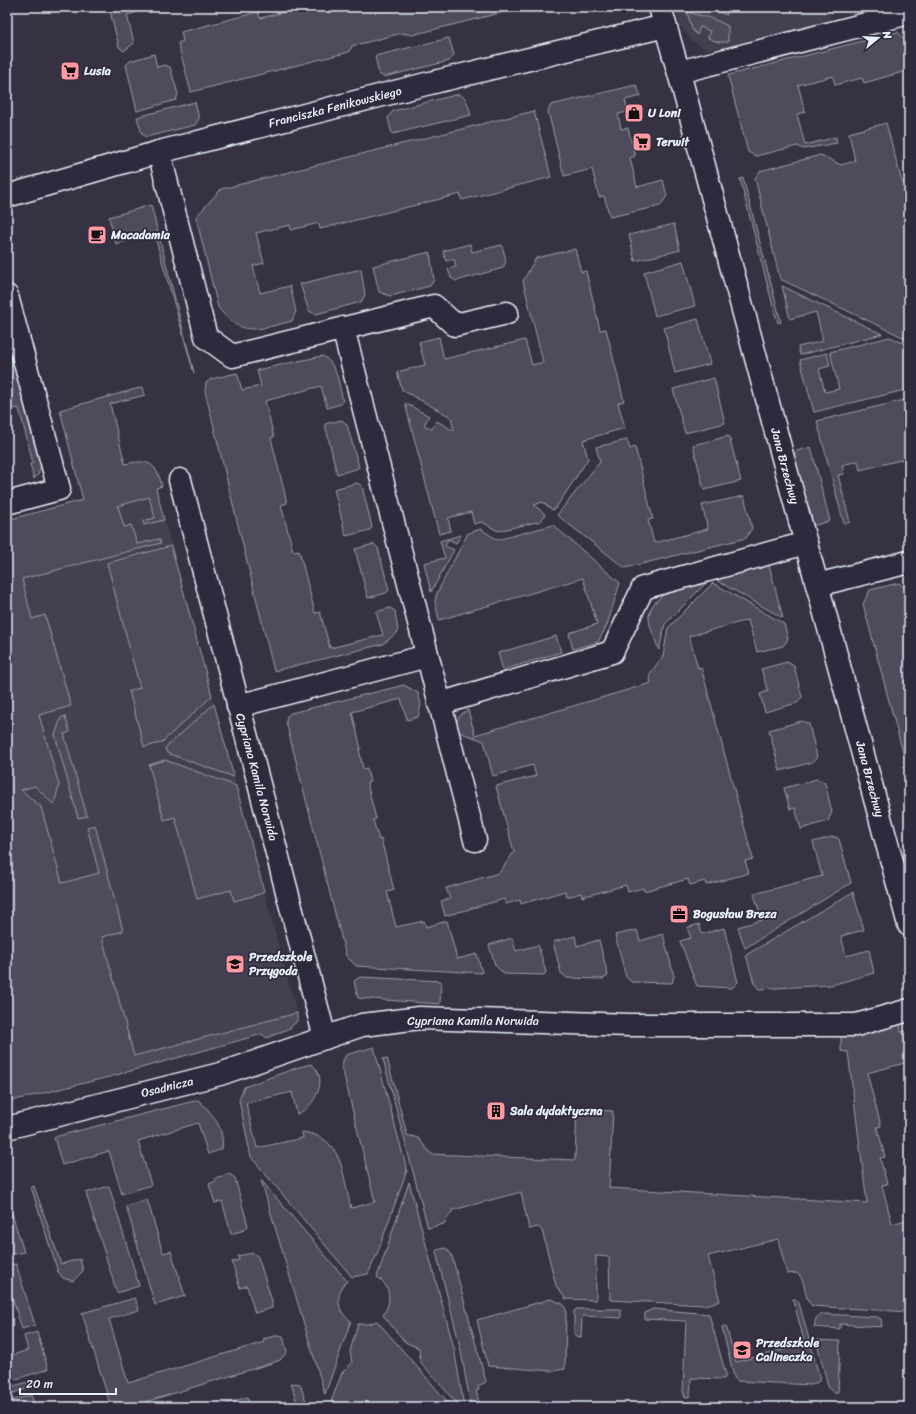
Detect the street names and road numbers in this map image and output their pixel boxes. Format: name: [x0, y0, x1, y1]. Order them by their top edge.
street label: Franciszka Fenikowskiego: [266, 80, 404, 134]
street label: Jana Brzechwy: [764, 424, 806, 507]
street label: Cypriana Kamila Norwida: [229, 711, 285, 843]
street label: Jana Brzechwy: [849, 737, 891, 820]
street label: Cypriana Kamila Norwida: [407, 1010, 539, 1032]
street label: Osadnicza: [139, 1070, 195, 1104]

